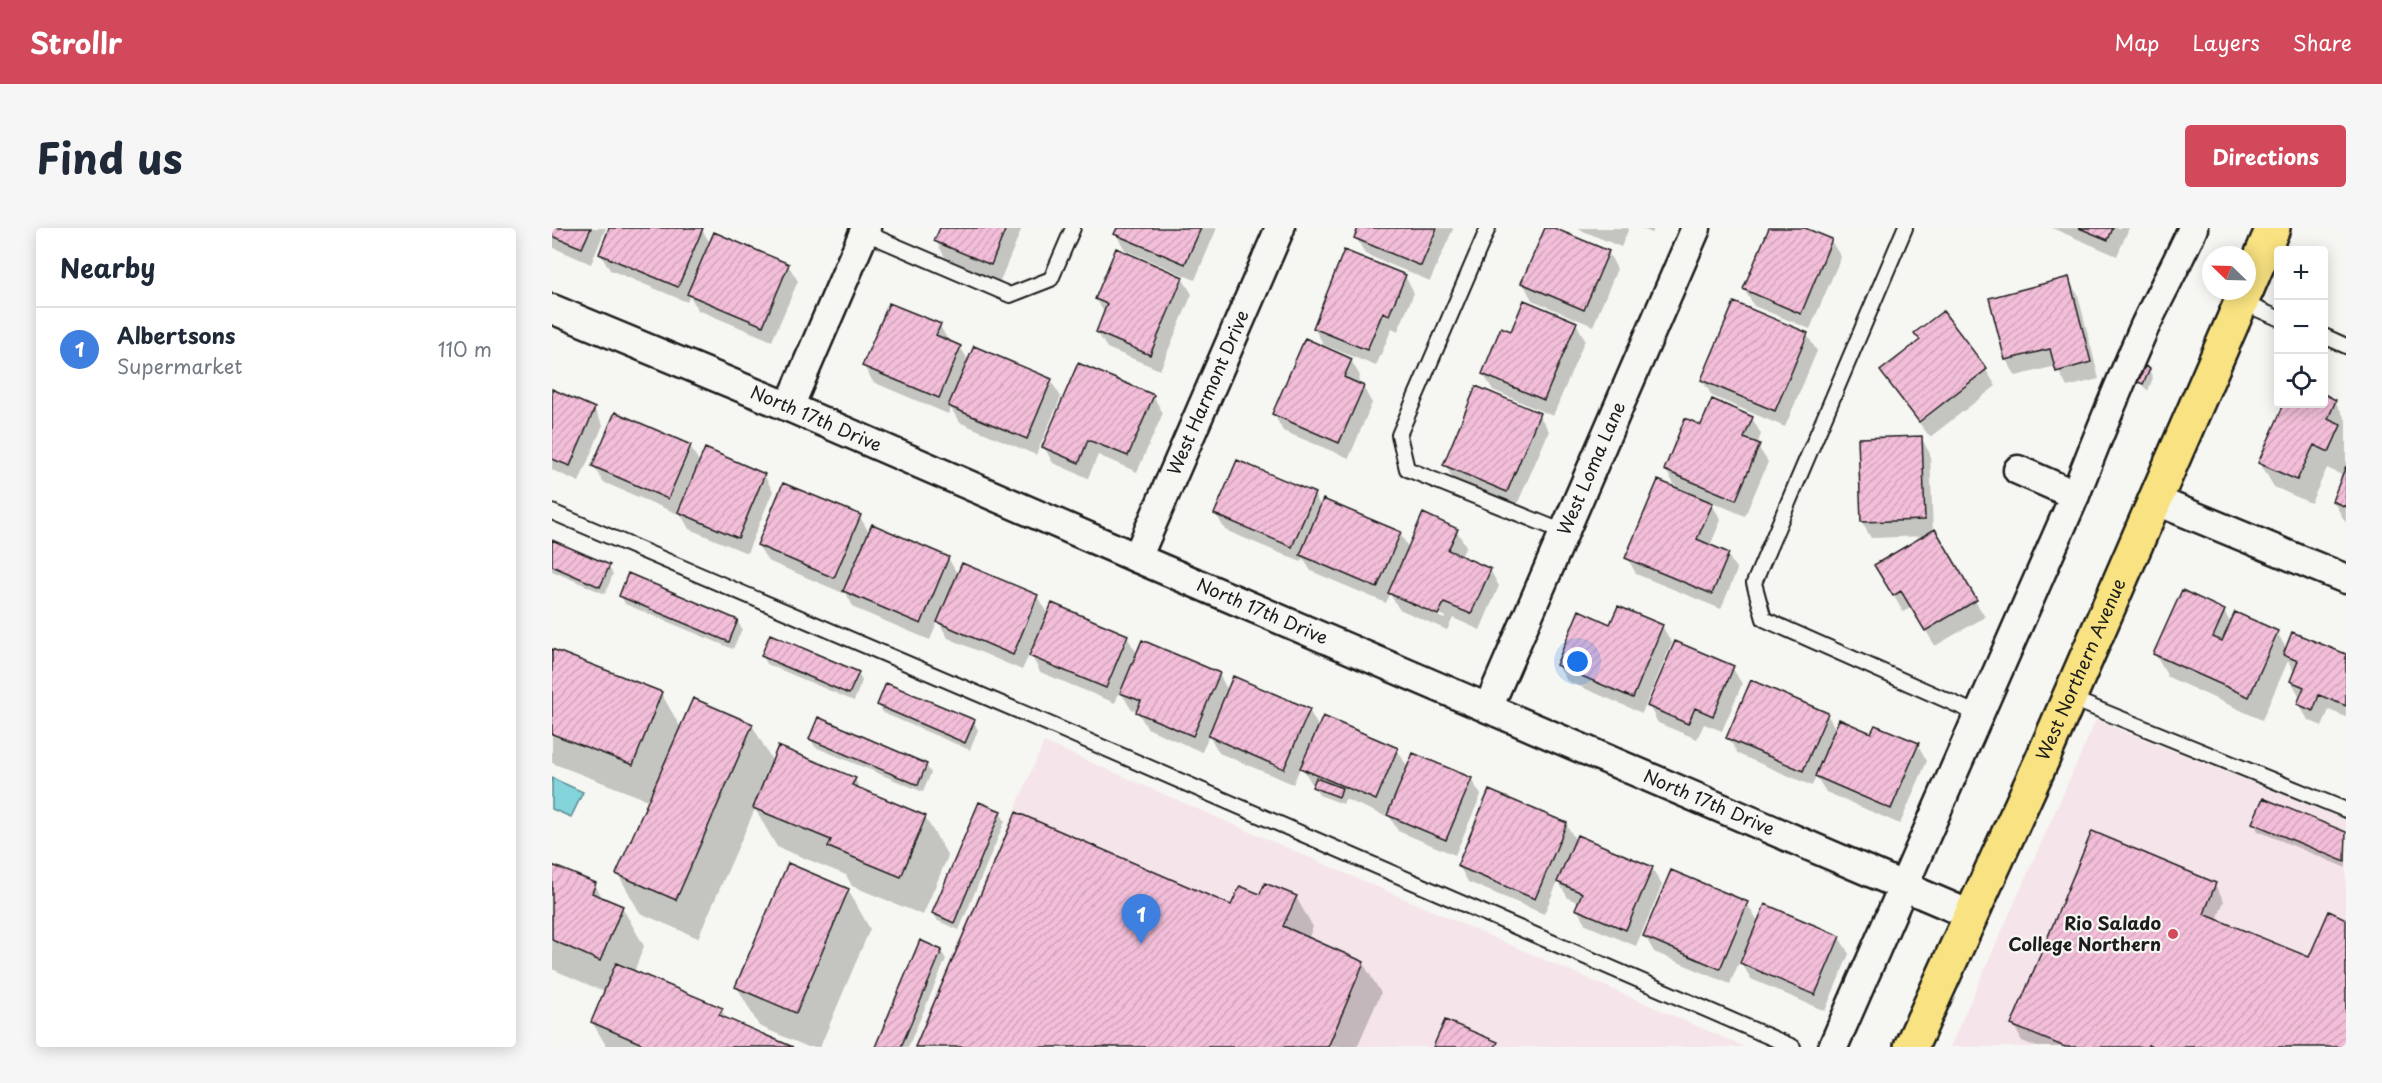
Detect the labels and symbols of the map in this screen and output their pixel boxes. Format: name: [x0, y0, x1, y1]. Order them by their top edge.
north arrow: [2202, 246, 2256, 300]
street label: West Harmont Drive: [1159, 305, 1255, 479]
street label: North 17th Drive: [747, 378, 887, 458]
street label: West Loma Lane: [1550, 397, 1631, 539]
street label: North 17th Drive: [1193, 570, 1333, 650]
street label: West Northern Avenue: [2028, 573, 2132, 765]
your location: [1563, 647, 1592, 676]
street label: North 17th Drive: [1640, 761, 1780, 842]
pin: 1: [1122, 894, 1160, 944]
place label: Rio Salado College Northern: [2008, 909, 2161, 957]
marker: Rio Salado College Northern: [2166, 927, 2180, 941]

